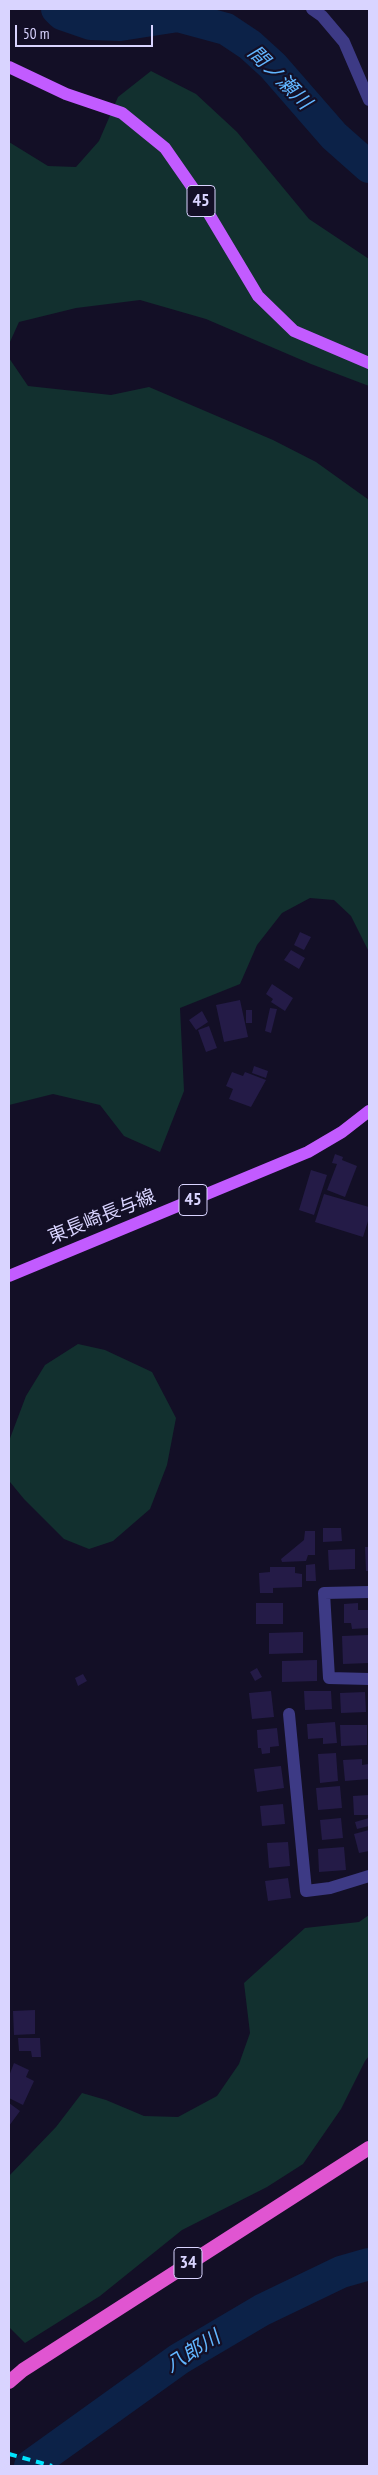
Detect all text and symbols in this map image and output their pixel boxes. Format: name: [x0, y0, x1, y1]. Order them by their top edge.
scale bar: [18, 15, 155, 47]
text: 50 m: [23, 24, 49, 43]
water label: 間ノ瀬川: [242, 41, 316, 115]
road number: 45: [187, 186, 215, 217]
road number: 45: [179, 1184, 207, 1216]
street label: 東長崎長与線: [45, 1185, 159, 1249]
road number: 34: [174, 2248, 202, 2278]
water label: 八郎川: [161, 2326, 225, 2378]

